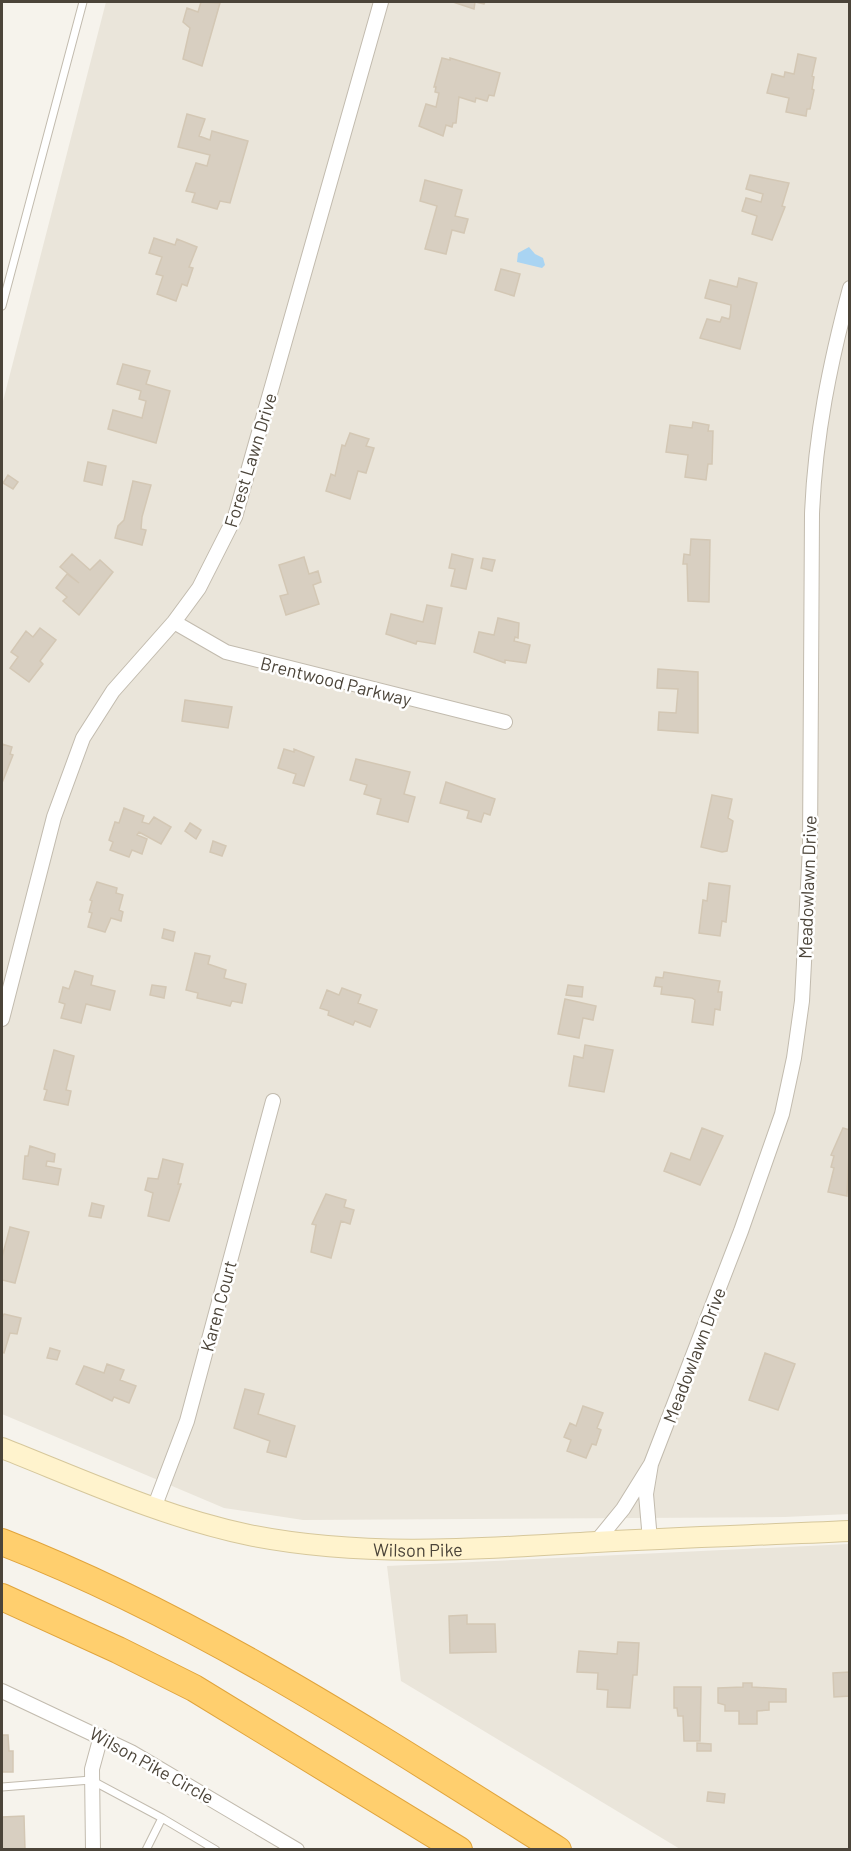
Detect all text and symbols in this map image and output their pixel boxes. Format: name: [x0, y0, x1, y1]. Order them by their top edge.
street label: Forest Lawn Drive: [219, 390, 281, 530]
street label: Brentwood Parkway: [258, 652, 414, 710]
street label: Meadowlawn Drive: [794, 815, 820, 959]
street label: Karen Court: [195, 1258, 241, 1354]
street label: Meadowlawn Drive: [658, 1284, 730, 1426]
street label: Wilson Pike: [373, 1538, 463, 1561]
street label: Wilson Pike Circle: [86, 1722, 218, 1808]

